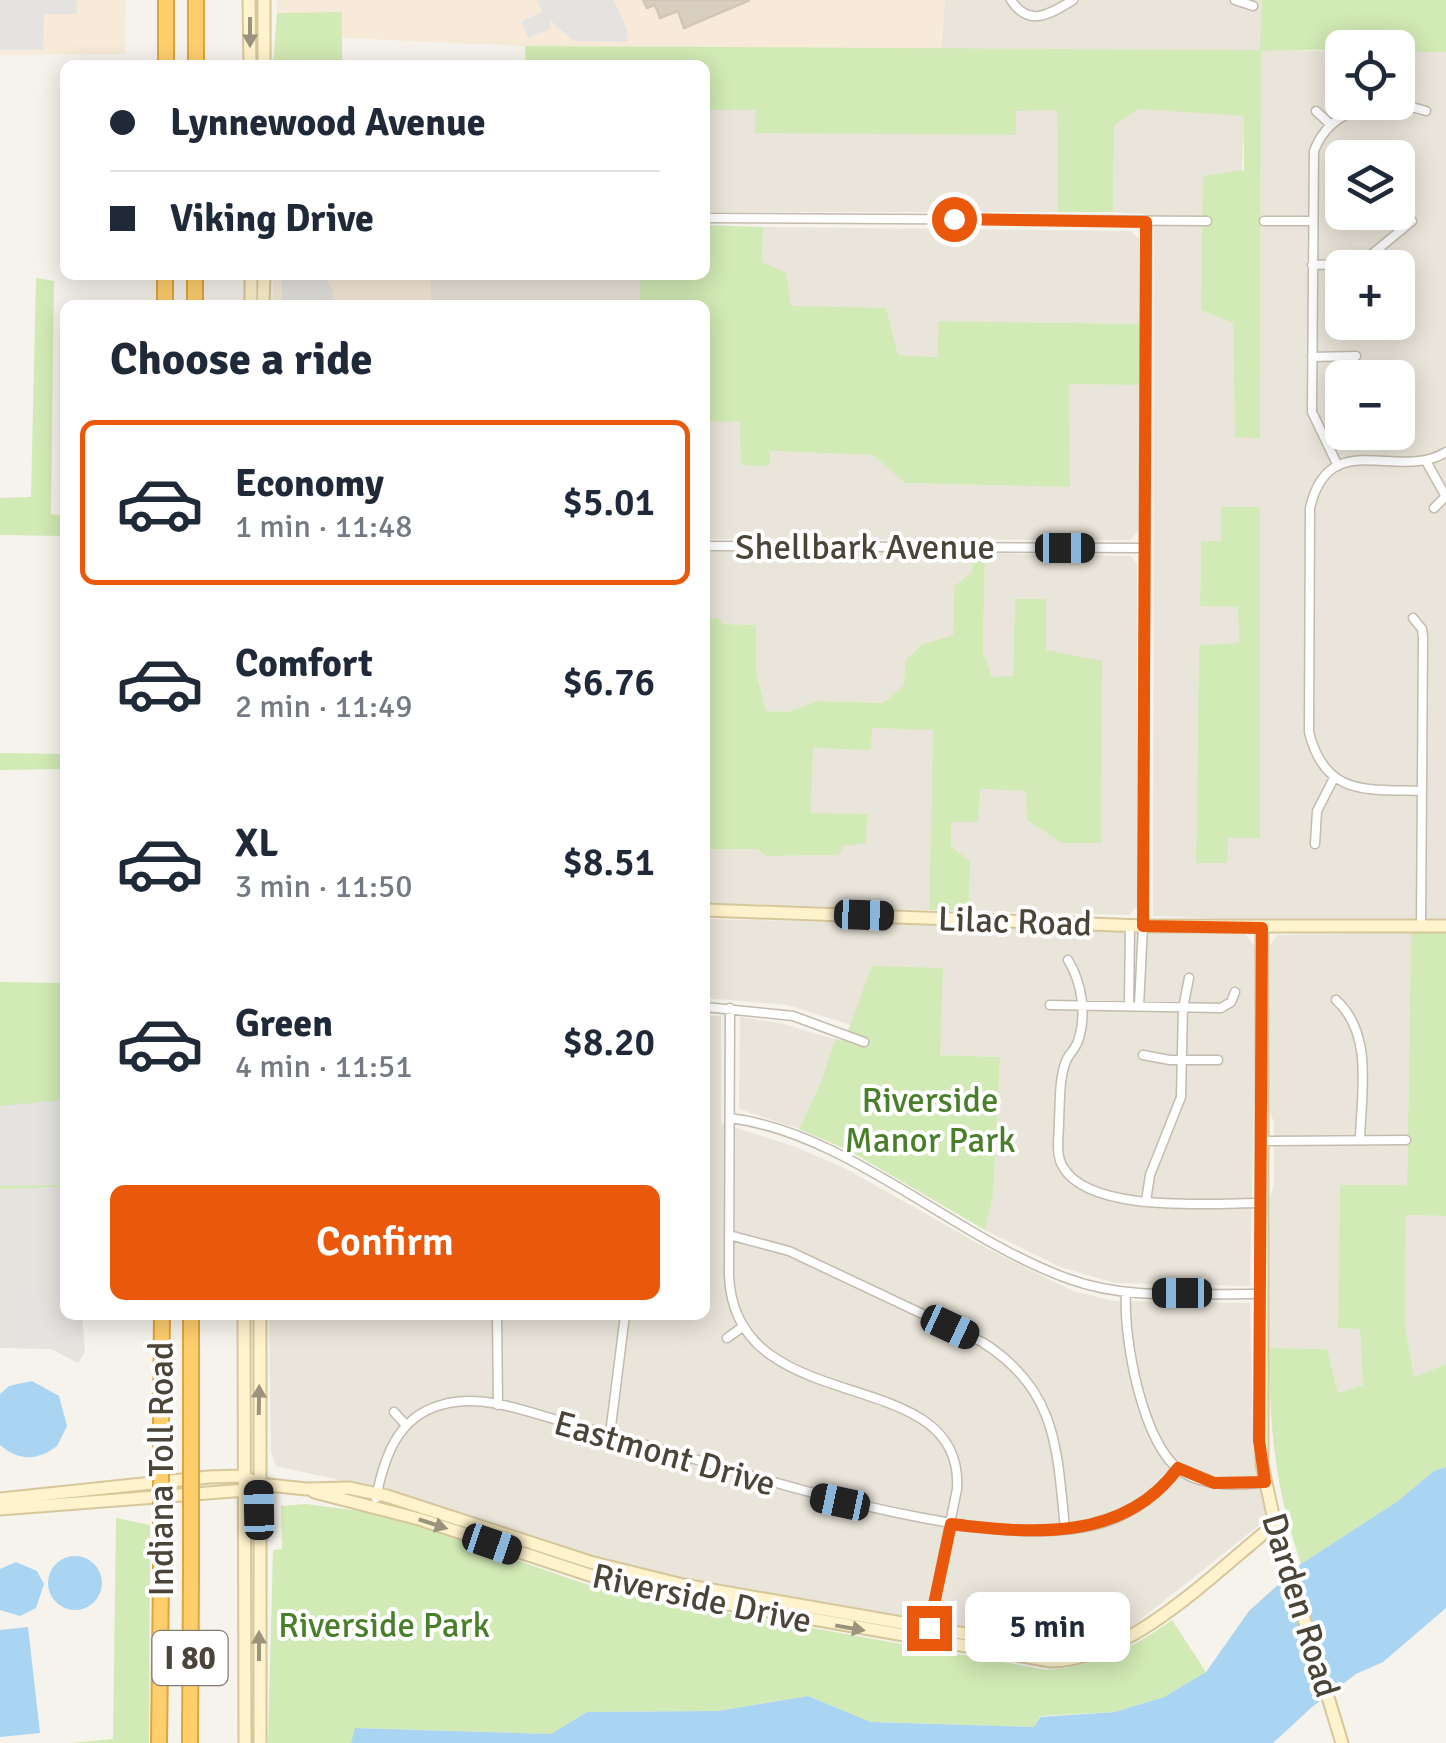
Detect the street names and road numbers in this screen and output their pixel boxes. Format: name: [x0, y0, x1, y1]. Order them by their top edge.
street label: Shellbark Avenue: [735, 526, 995, 569]
street label: Lilac Road: [937, 897, 1093, 946]
street label: Indiana Toll Road: [140, 1342, 183, 1596]
street label: Eastmont Drive: [549, 1401, 781, 1506]
street label: Darden Road: [1252, 1508, 1349, 1702]
street label: Riverside Drive: [588, 1554, 815, 1643]
road number: I 80: [152, 1631, 228, 1685]

